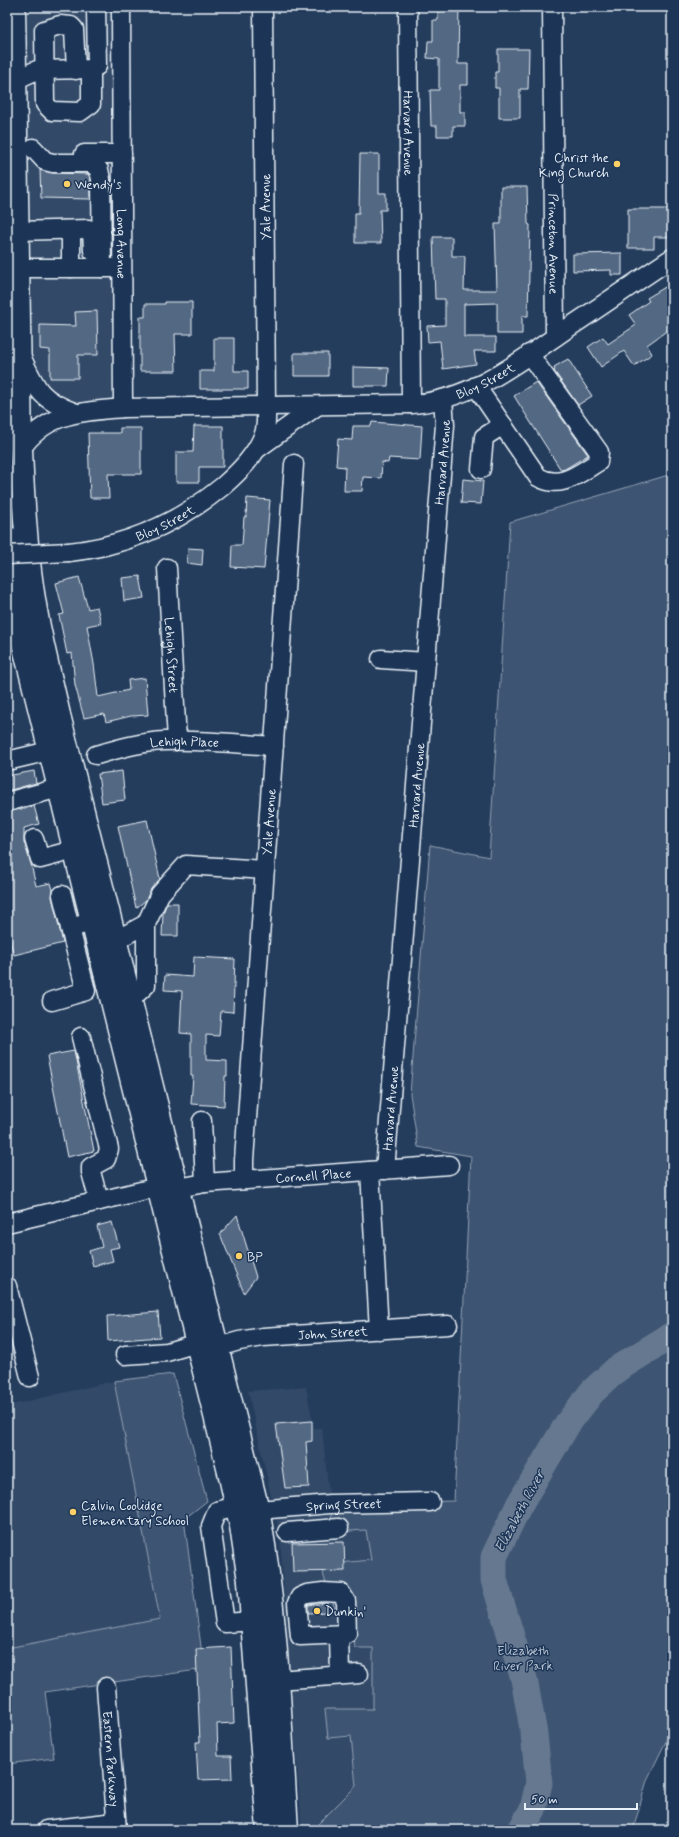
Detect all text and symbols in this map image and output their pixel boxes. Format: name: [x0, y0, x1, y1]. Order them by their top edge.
street label: Harvard Avenue: [399, 90, 416, 176]
place label: Christ the King Church: [539, 150, 609, 183]
marker: Christ the King Church: [612, 159, 622, 169]
street label: Yale Avenue: [258, 174, 275, 240]
place label: Wendy's: [75, 177, 122, 194]
marker: Wendy's: [62, 179, 72, 189]
street label: Princeton Avenue: [544, 193, 562, 295]
street label: Long Avenue: [111, 209, 129, 279]
street label: Bloy Street: [454, 360, 519, 404]
street label: Harvard Avenue: [432, 419, 455, 506]
street label: Bloy Street: [134, 502, 199, 546]
street label: Lehigh Street: [160, 617, 181, 693]
street label: Lehigh Place: [149, 734, 220, 752]
street label: Harvard Avenue: [406, 742, 429, 829]
street label: Yale Avenue: [259, 788, 281, 856]
street label: Harvard Avenue: [380, 1065, 403, 1151]
street label: Cornell Place: [275, 1165, 352, 1188]
place label: BP: [247, 1249, 263, 1266]
marker: BP: [234, 1251, 244, 1261]
street label: John Street: [297, 1323, 369, 1345]
water label: Elizabeth River: [491, 1465, 550, 1556]
street label: Spring Street: [305, 1496, 382, 1516]
place label: Calvin Coolidge Elementary School: [81, 1498, 189, 1530]
marker: Calvin Coolidge Elementary School: [68, 1507, 78, 1517]
place label: Dunkin': [325, 1604, 366, 1621]
marker: Dunkin': [312, 1606, 322, 1616]
park label: Elizabeth River Park: [493, 1643, 553, 1675]
street label: Eastern Parkway: [98, 1710, 122, 1808]
scale bar: [525, 1785, 637, 1811]
text: 50 m: [531, 1792, 558, 1808]

